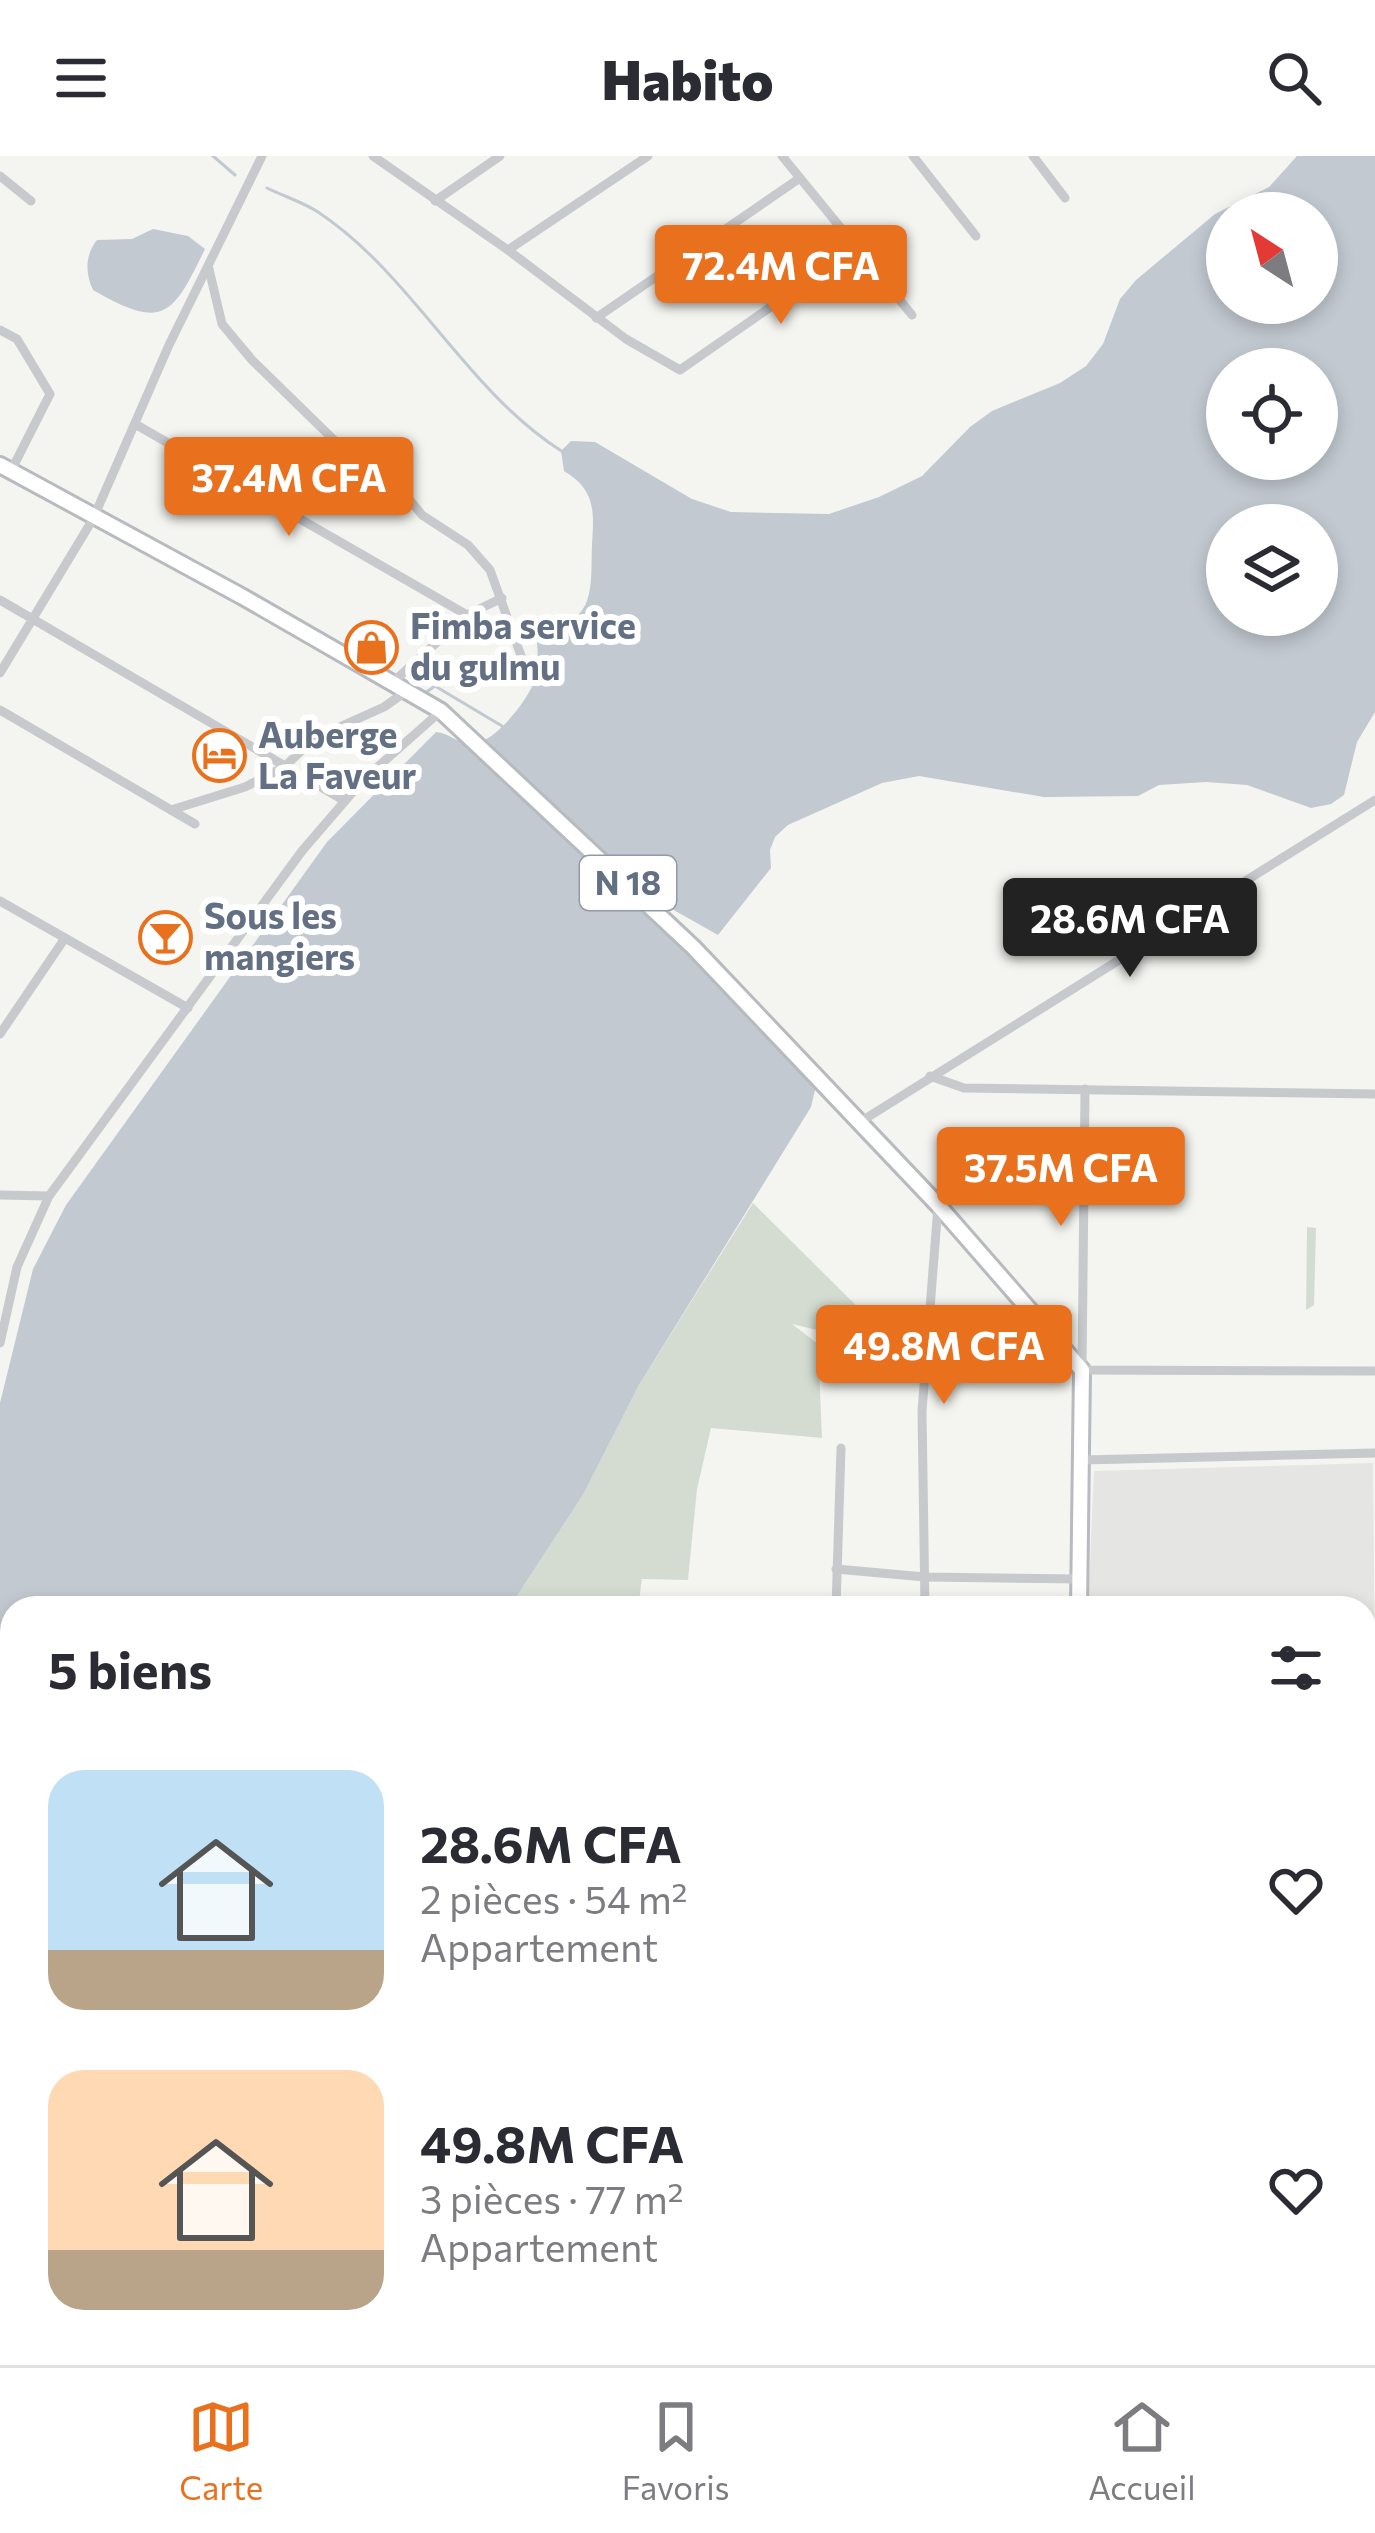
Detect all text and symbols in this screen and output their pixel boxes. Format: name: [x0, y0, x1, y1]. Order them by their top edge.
icon: menu: [48, 45, 114, 111]
text: Habito: [602, 45, 774, 111]
icon: search: [1261, 45, 1327, 111]
north arrow: [1206, 192, 1338, 324]
map controls: [1206, 192, 1338, 636]
pin: 72.4M CFA: [644, 225, 918, 327]
text: 72.4M CFA: [682, 240, 880, 288]
button: locate: [1206, 348, 1338, 480]
pin: 37.4M CFA: [152, 437, 426, 539]
text: 37.4M CFA: [191, 452, 387, 500]
button: layers: [1206, 504, 1338, 636]
place label: Fimba service du gulmu: [410, 602, 636, 687]
shop icon: Fimba service du gulmu: [343, 619, 399, 675]
place label: Auberge La Faveur: [258, 711, 417, 796]
hotel icon: Auberge La Faveur: [191, 728, 247, 784]
road number: N 18: [580, 856, 676, 910]
pin: 28.6M CFA: [993, 878, 1267, 980]
place label: Sous les mangiers: [204, 892, 355, 977]
text: 28.6M CFA: [1030, 893, 1230, 941]
bar icon: Sous les mangiers: [137, 909, 193, 965]
pin: 37.5M CFA: [924, 1127, 1198, 1229]
text: 37.5M CFA: [964, 1142, 1158, 1190]
pin: 49.8M CFA: [807, 1305, 1081, 1407]
text: 49.8M CFA: [843, 1320, 1045, 1368]
icon: filters: [1263, 1635, 1329, 1701]
text: 5 biens: [48, 1637, 212, 1700]
text: 28.6M CFA: [420, 1811, 682, 1874]
icon: home: [144, 1818, 288, 1962]
icon: heart: [1263, 1857, 1329, 1923]
text: 2 pièces · 54 m²: [420, 1874, 687, 1922]
text: Appartement: [420, 1922, 658, 1970]
text: 49.8M CFA: [420, 2111, 684, 2174]
icon: home: [144, 2118, 288, 2262]
icon: heart: [1263, 2157, 1329, 2223]
text: 3 pièces · 77 m²: [420, 2174, 683, 2222]
text: Appartement: [420, 2222, 658, 2270]
tab: Carte: [179, 2394, 263, 2507]
tab: Favoris: [622, 2394, 730, 2507]
tab: Accueil: [1088, 2394, 1196, 2507]

